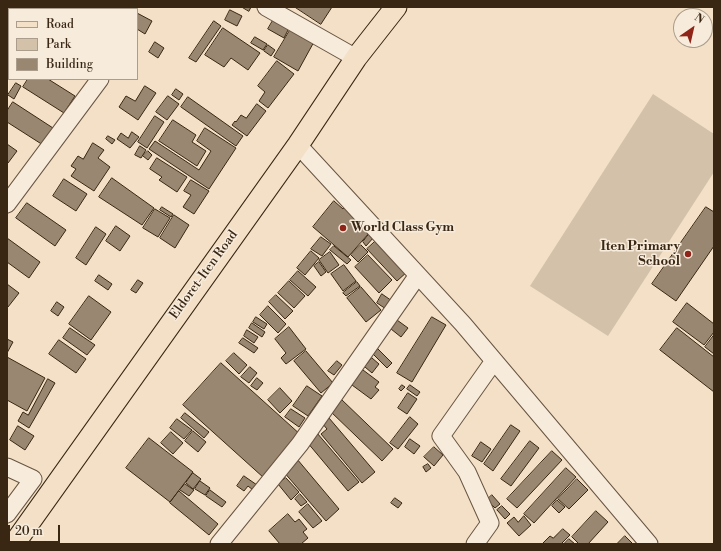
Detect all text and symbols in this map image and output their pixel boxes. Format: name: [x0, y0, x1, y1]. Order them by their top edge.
legend: [8, 8, 138, 80]
north arrow: [673, 8, 713, 48]
text: N: [692, 11, 707, 27]
text: Road: [46, 17, 74, 32]
text: Park: [46, 37, 71, 52]
text: Building: [46, 57, 93, 72]
place label: World Class Gym: [351, 220, 454, 236]
marker: World Class Gym: [338, 223, 348, 233]
street label: Eldoret-Iten Road: [167, 228, 241, 322]
place label: Iten Primary School: [601, 239, 680, 270]
marker: Iten Primary School: [683, 249, 693, 259]
scale bar: [10, 517, 62, 543]
text: 20 m: [15, 524, 43, 539]

